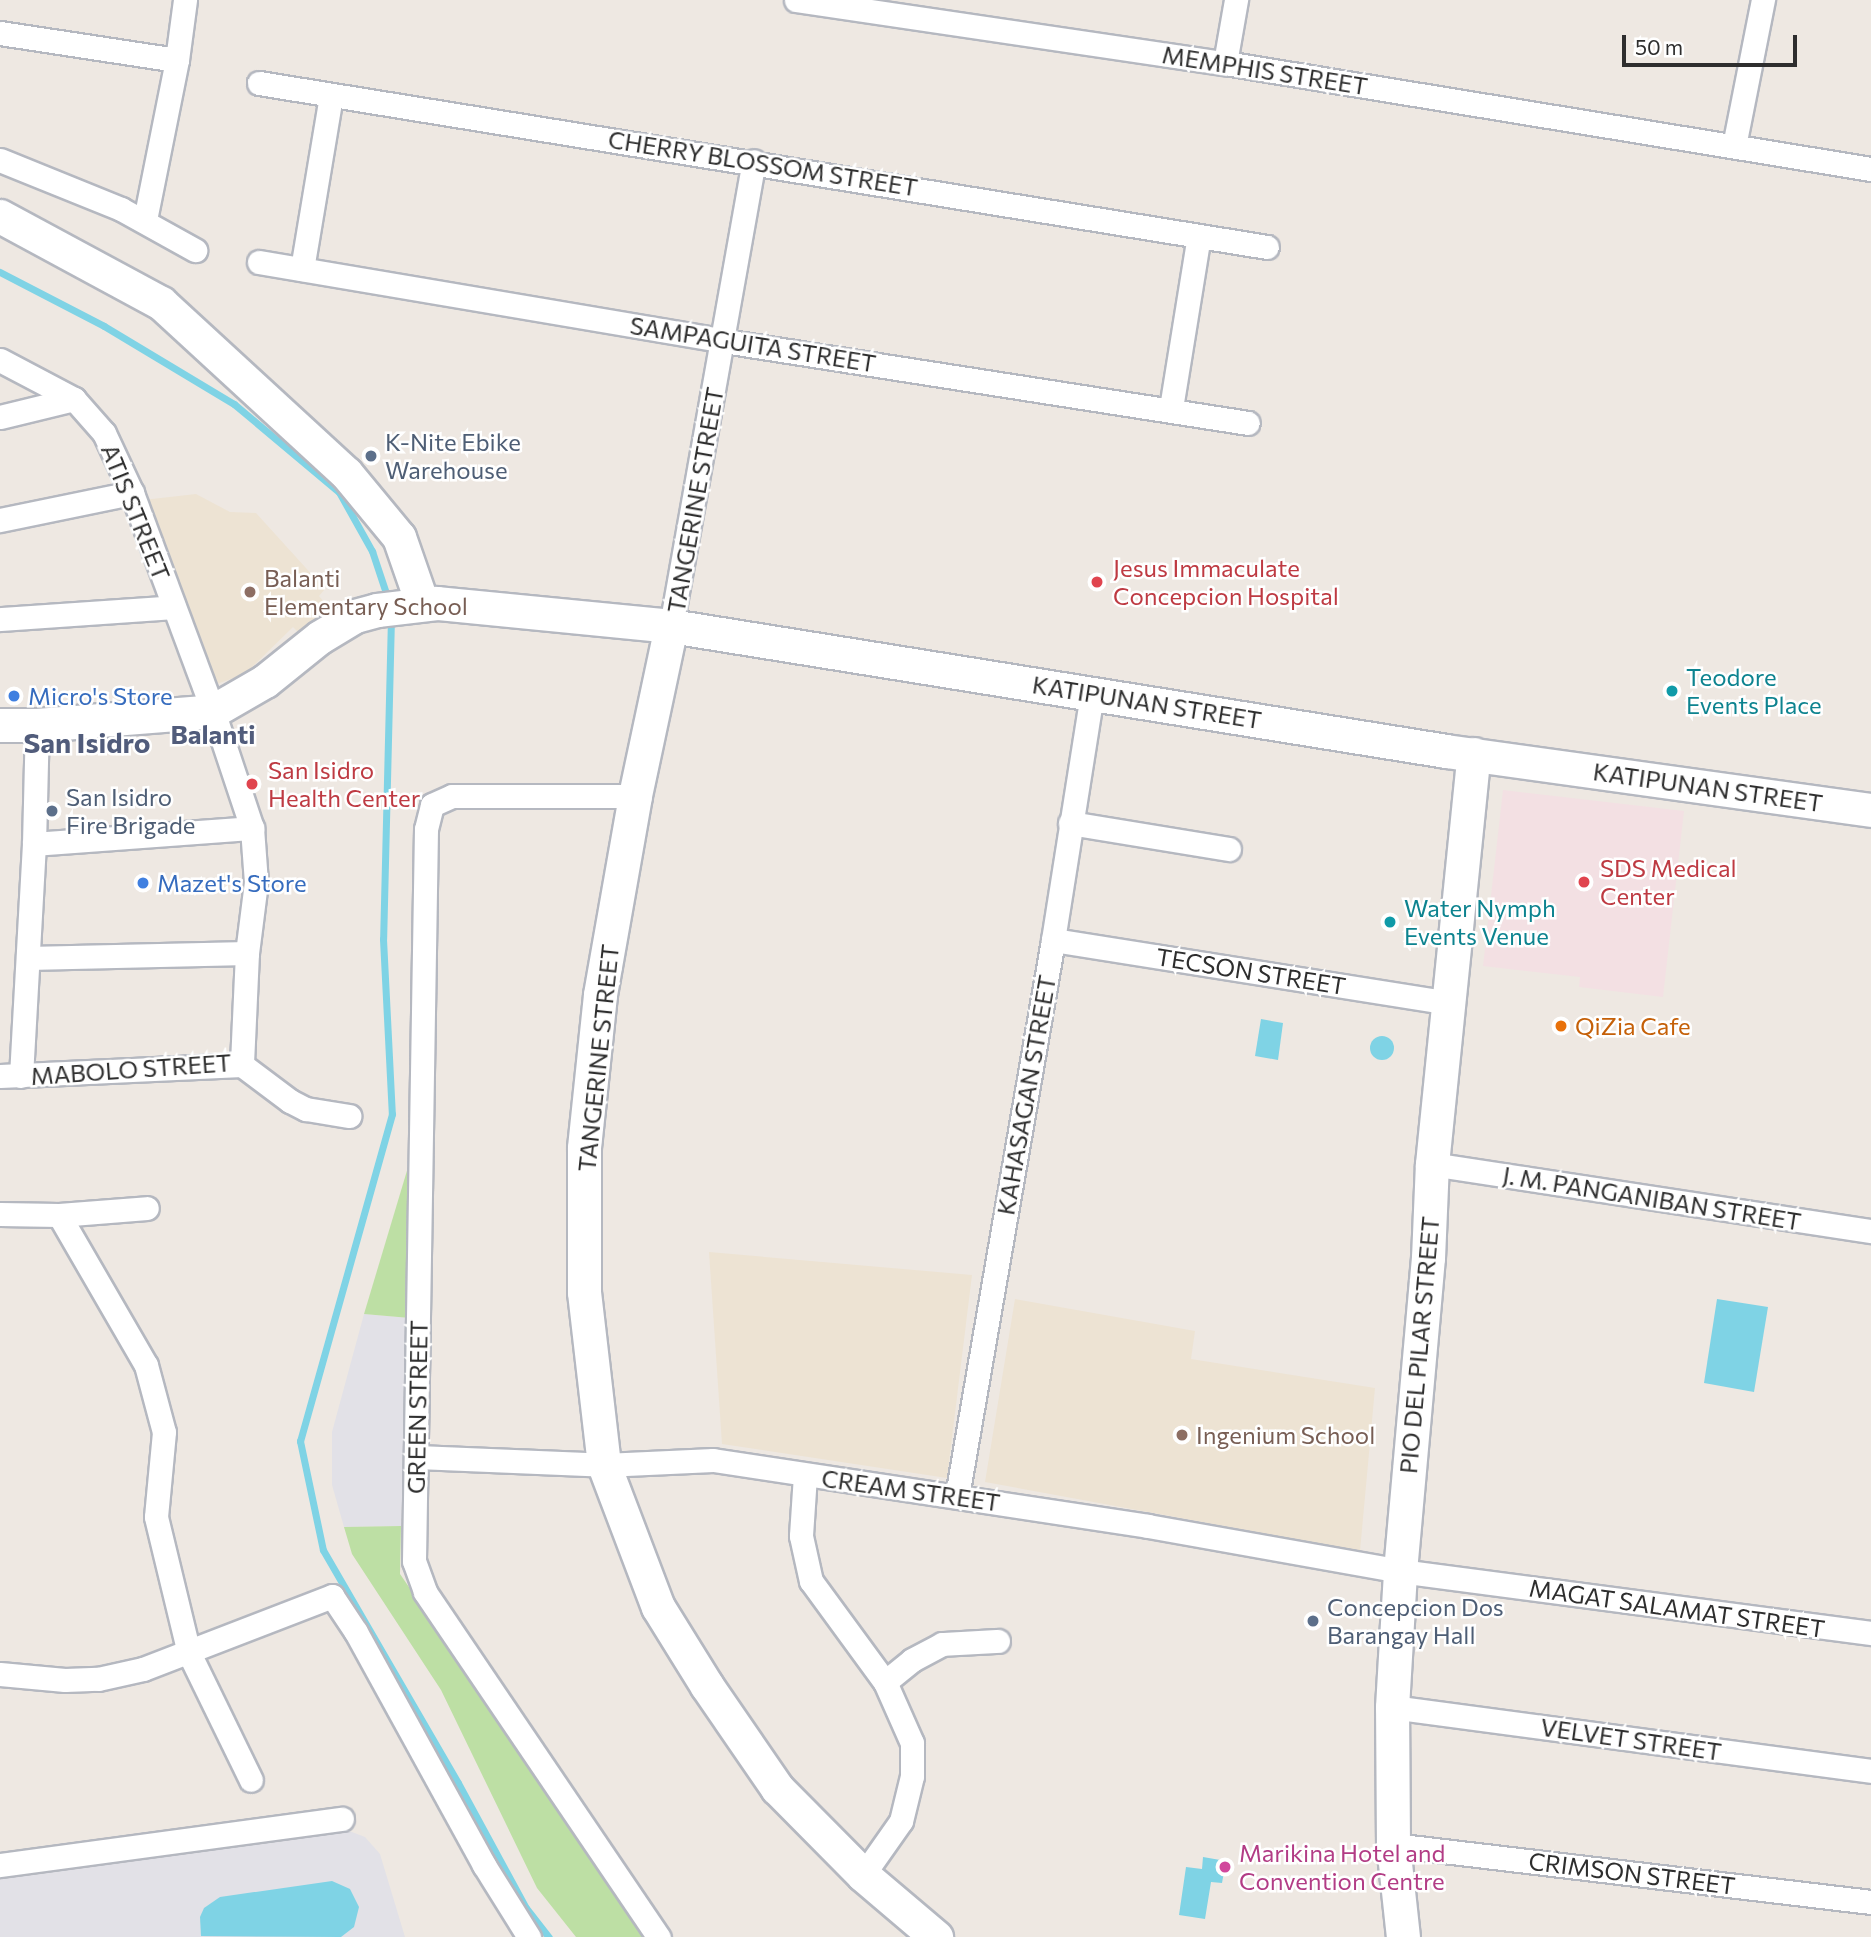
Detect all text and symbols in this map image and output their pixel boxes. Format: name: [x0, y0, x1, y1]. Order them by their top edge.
scale bar: [1626, 21, 1801, 65]
text: 50 m: [1635, 34, 1683, 59]
street label: MEMPHIS STREET: [1160, 40, 1370, 100]
street label: CHERRY BLOSSOM STREET: [606, 124, 920, 202]
street label: SAMPAGUITA STREET: [628, 310, 878, 378]
street label: TANGERINE STREET: [661, 385, 729, 615]
place label: K-Nite Ebike Warehouse: [385, 428, 521, 484]
street label: ATIS STREET: [96, 440, 176, 584]
marker: K-Nite Ebike Warehouse: [363, 448, 379, 464]
place label: Jesus Immaculate Concepcion Hospital: [1113, 554, 1339, 610]
place label: Balanti Elementary School: [264, 564, 468, 620]
marker: Jesus Immaculate Concepcion Hospital: [1087, 572, 1107, 592]
marker: Balanti Elementary School: [242, 584, 258, 600]
place label: Teodore Events Place: [1686, 663, 1822, 719]
street label: KATIPUNAN STREET: [1030, 670, 1264, 734]
place label: Micro's Store: [28, 682, 173, 710]
marker: Teodore Events Place: [1664, 683, 1680, 699]
marker: Micro's Store: [6, 688, 22, 704]
district label: Balanti: [171, 718, 255, 750]
district label: San Isidro: [23, 725, 151, 759]
place label: San Isidro Health Center: [268, 756, 420, 812]
street label: KATIPUNAN STREET: [1591, 757, 1825, 817]
marker: San Isidro Health Center: [242, 774, 262, 794]
place label: San Isidro Fire Brigade: [66, 783, 196, 839]
marker: San Isidro Fire Brigade: [44, 803, 60, 819]
place label: SDS Medical Center: [1600, 854, 1737, 910]
place label: Mazet's Store: [157, 869, 307, 897]
marker: SDS Medical Center: [1574, 872, 1594, 892]
marker: Mazet's Store: [135, 875, 151, 891]
place label: Water Nymph Events Venue: [1404, 894, 1556, 950]
marker: Water Nymph Events Venue: [1382, 914, 1398, 930]
street label: TECSON STREET: [1154, 942, 1348, 1000]
street label: TANGERINE STREET: [572, 943, 624, 1173]
street label: KAHASAGAN STREET: [991, 973, 1061, 1217]
place label: QiZia Cafe: [1575, 1012, 1691, 1040]
marker: QiZia Cafe: [1553, 1018, 1569, 1034]
street label: MABOLO STREET: [30, 1048, 232, 1090]
street label: J. M. PANGANIBAN STREET: [1501, 1160, 1803, 1236]
street label: PIO DEL PILAR STREET: [1393, 1215, 1445, 1475]
street label: GREEN STREET: [401, 1320, 433, 1494]
place label: Ingenium School: [1196, 1421, 1375, 1449]
marker: Ingenium School: [1174, 1427, 1190, 1443]
street label: CREAM STREET: [820, 1463, 1002, 1517]
street label: MAGAT SALAMAT STREET: [1527, 1573, 1827, 1643]
place label: Concepcion Dos Barangay Hall: [1327, 1593, 1504, 1649]
marker: Concepcion Dos Barangay Hall: [1305, 1613, 1321, 1629]
street label: VELVET STREET: [1539, 1712, 1723, 1766]
place label: Marikina Hotel and Convention Centre: [1239, 1839, 1445, 1895]
street label: CRIMSON STREET: [1527, 1846, 1737, 1900]
marker: Marikina Hotel and Convention Centre: [1217, 1859, 1233, 1875]

